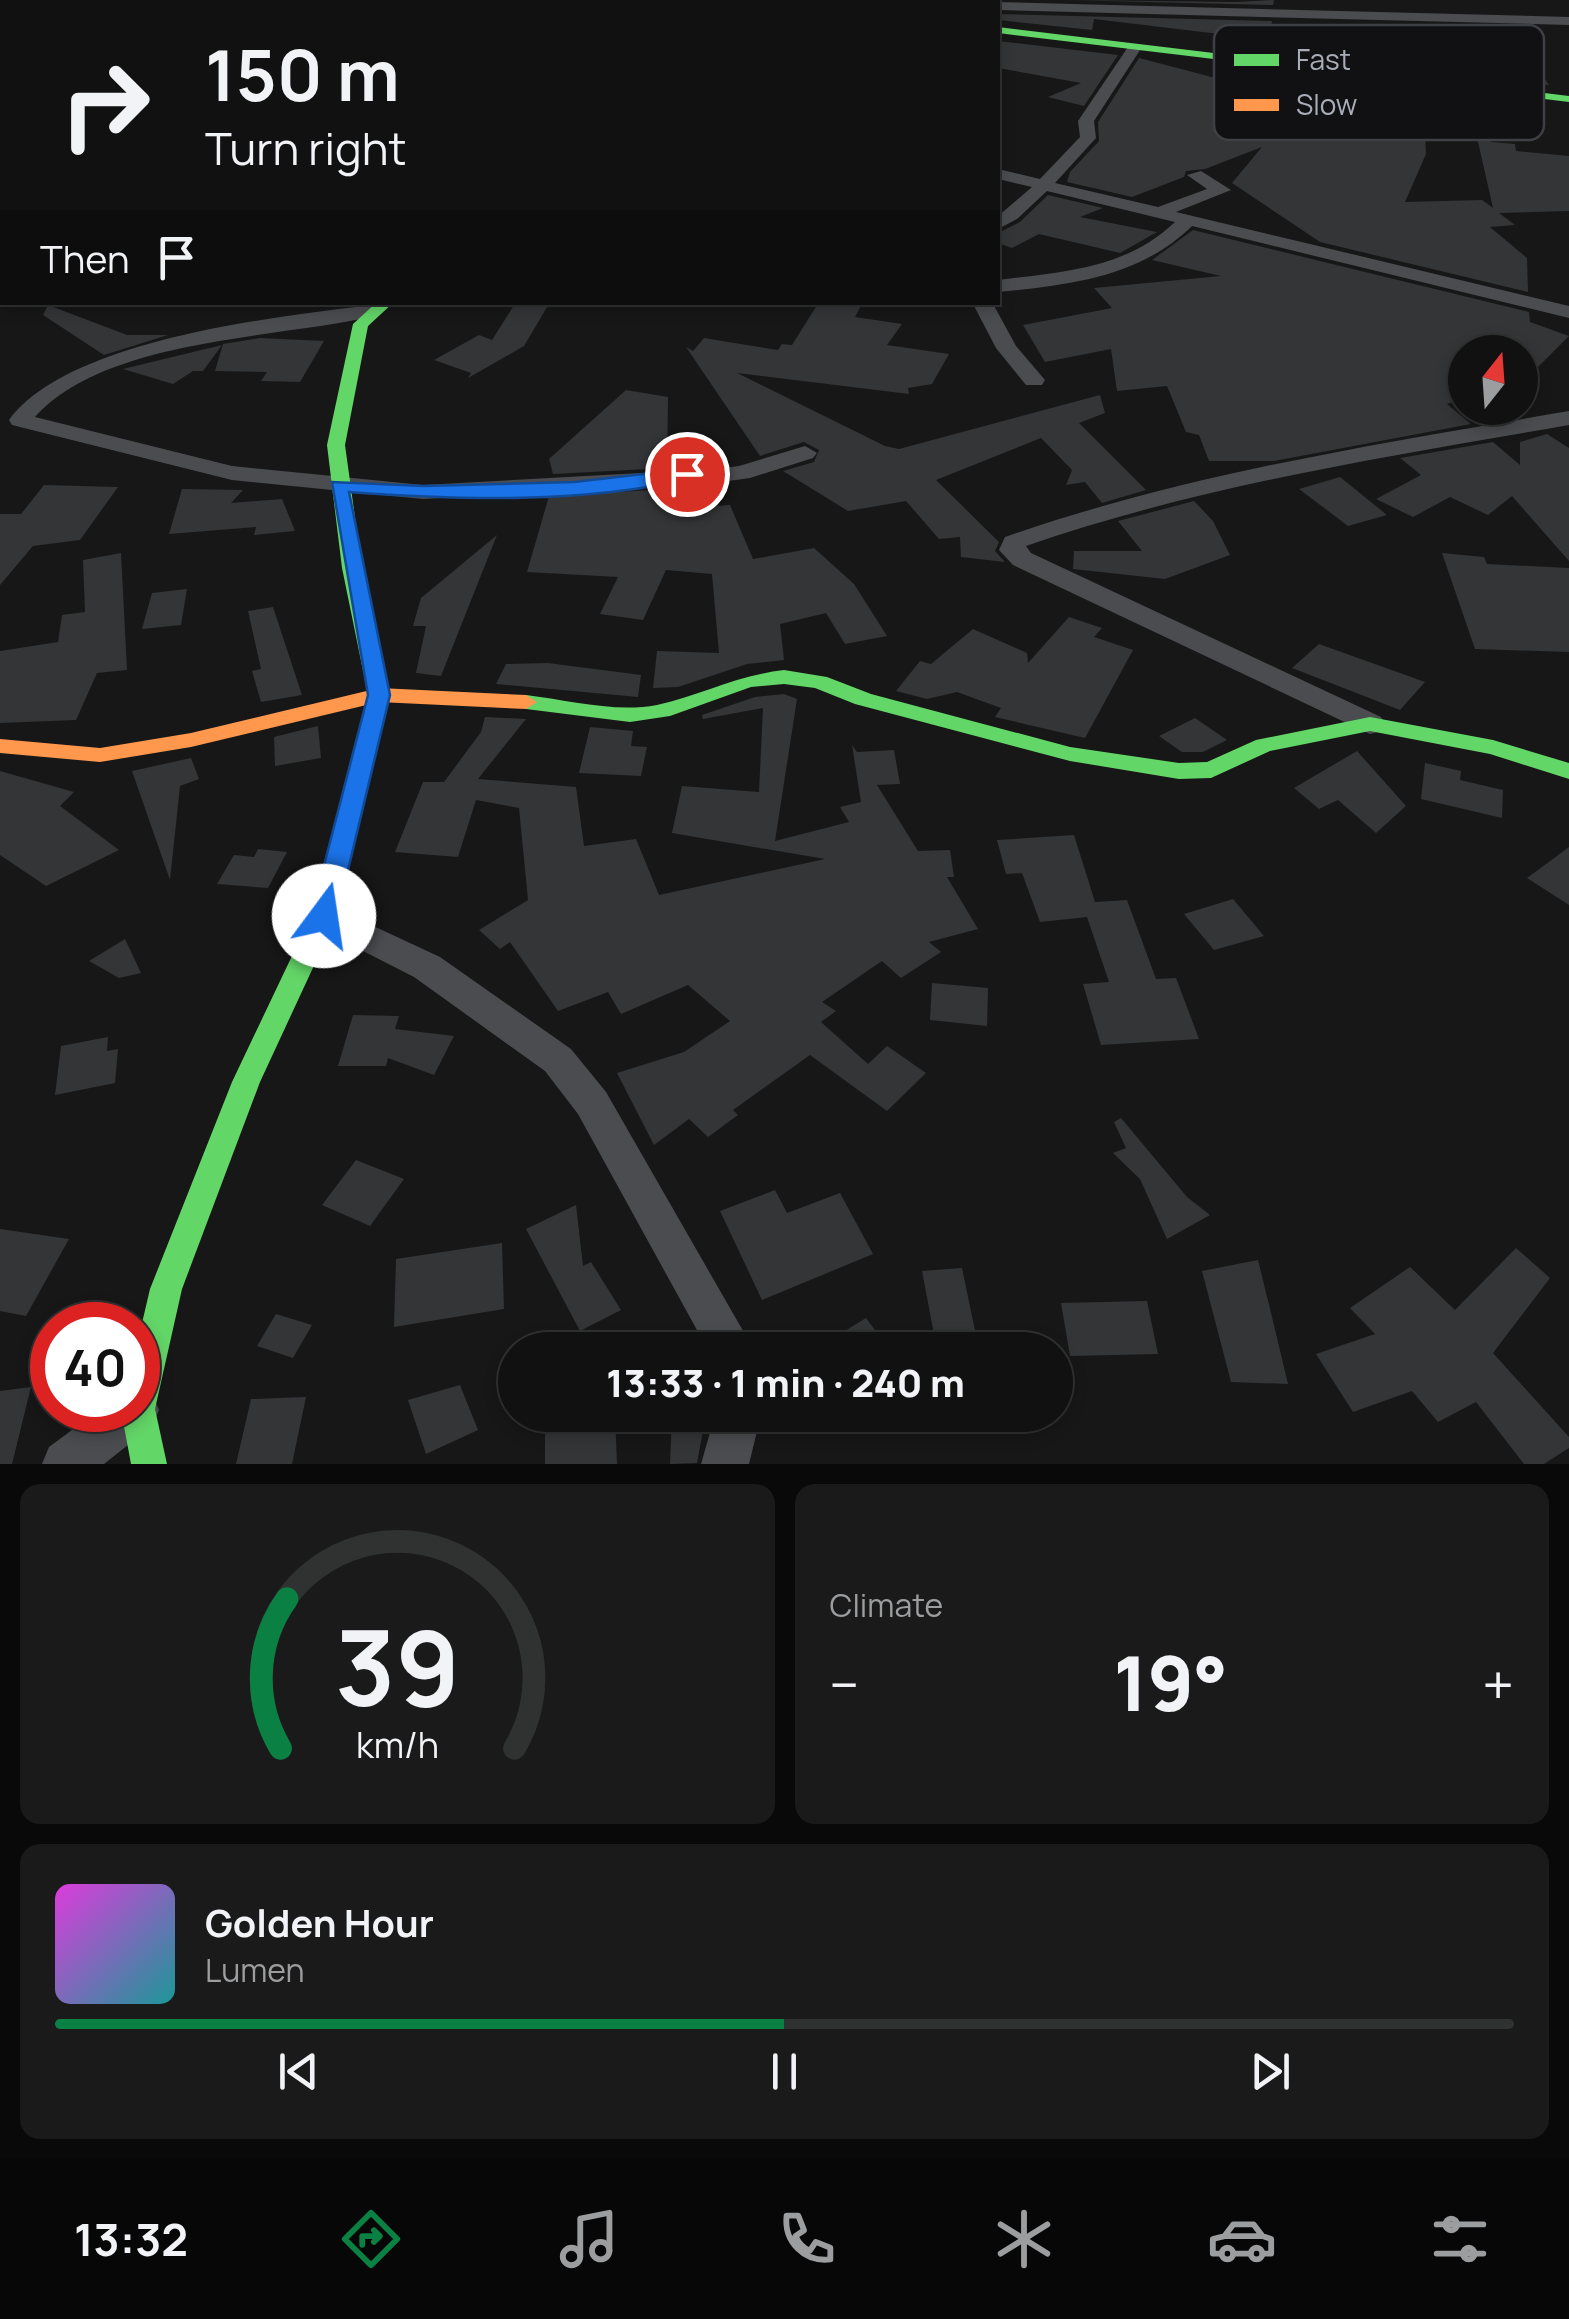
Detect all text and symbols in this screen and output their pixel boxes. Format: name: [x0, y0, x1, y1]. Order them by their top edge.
legend: [1214, 25, 1544, 140]
text: 150 m: [205, 26, 400, 122]
icon: right: [40, 40, 170, 170]
text: Fast: [1296, 40, 1351, 78]
text: Slow: [1296, 85, 1357, 123]
text: Turn right: [205, 117, 406, 179]
icon: arrive: [149, 230, 204, 285]
text: Then: [40, 232, 129, 284]
north arrow: [1448, 335, 1538, 425]
map controls: [1448, 335, 1538, 425]
pin: [645, 432, 730, 517]
icon: arrive: [660, 447, 715, 502]
position arrow: [272, 864, 376, 968]
speed limit sign: 40: [30, 1302, 160, 1432]
text: 13:33 · 1 min · 240 m: [606, 1356, 965, 1408]
text: Climate: [830, 1583, 943, 1627]
text: 39: [335, 1595, 460, 1737]
text: 19°: [1114, 1631, 1228, 1734]
text: −: [830, 1646, 859, 1722]
text: +: [1482, 1646, 1514, 1722]
text: km/h: [356, 1720, 439, 1769]
text: Golden Hour: [205, 1896, 434, 1948]
text: Lumen: [205, 1948, 305, 1992]
icon: previous: [271, 2044, 326, 2099]
icon: pause: [757, 2044, 812, 2099]
icon: next: [1243, 2044, 1298, 2099]
icon: directions: [336, 2204, 406, 2274]
icon: music: [554, 2204, 624, 2274]
icon: phone: [772, 2204, 842, 2274]
icon: climate: [989, 2204, 1059, 2274]
icon: car: [1207, 2204, 1277, 2274]
icon: filters: [1425, 2204, 1495, 2274]
text: 13:32: [74, 2208, 188, 2270]

